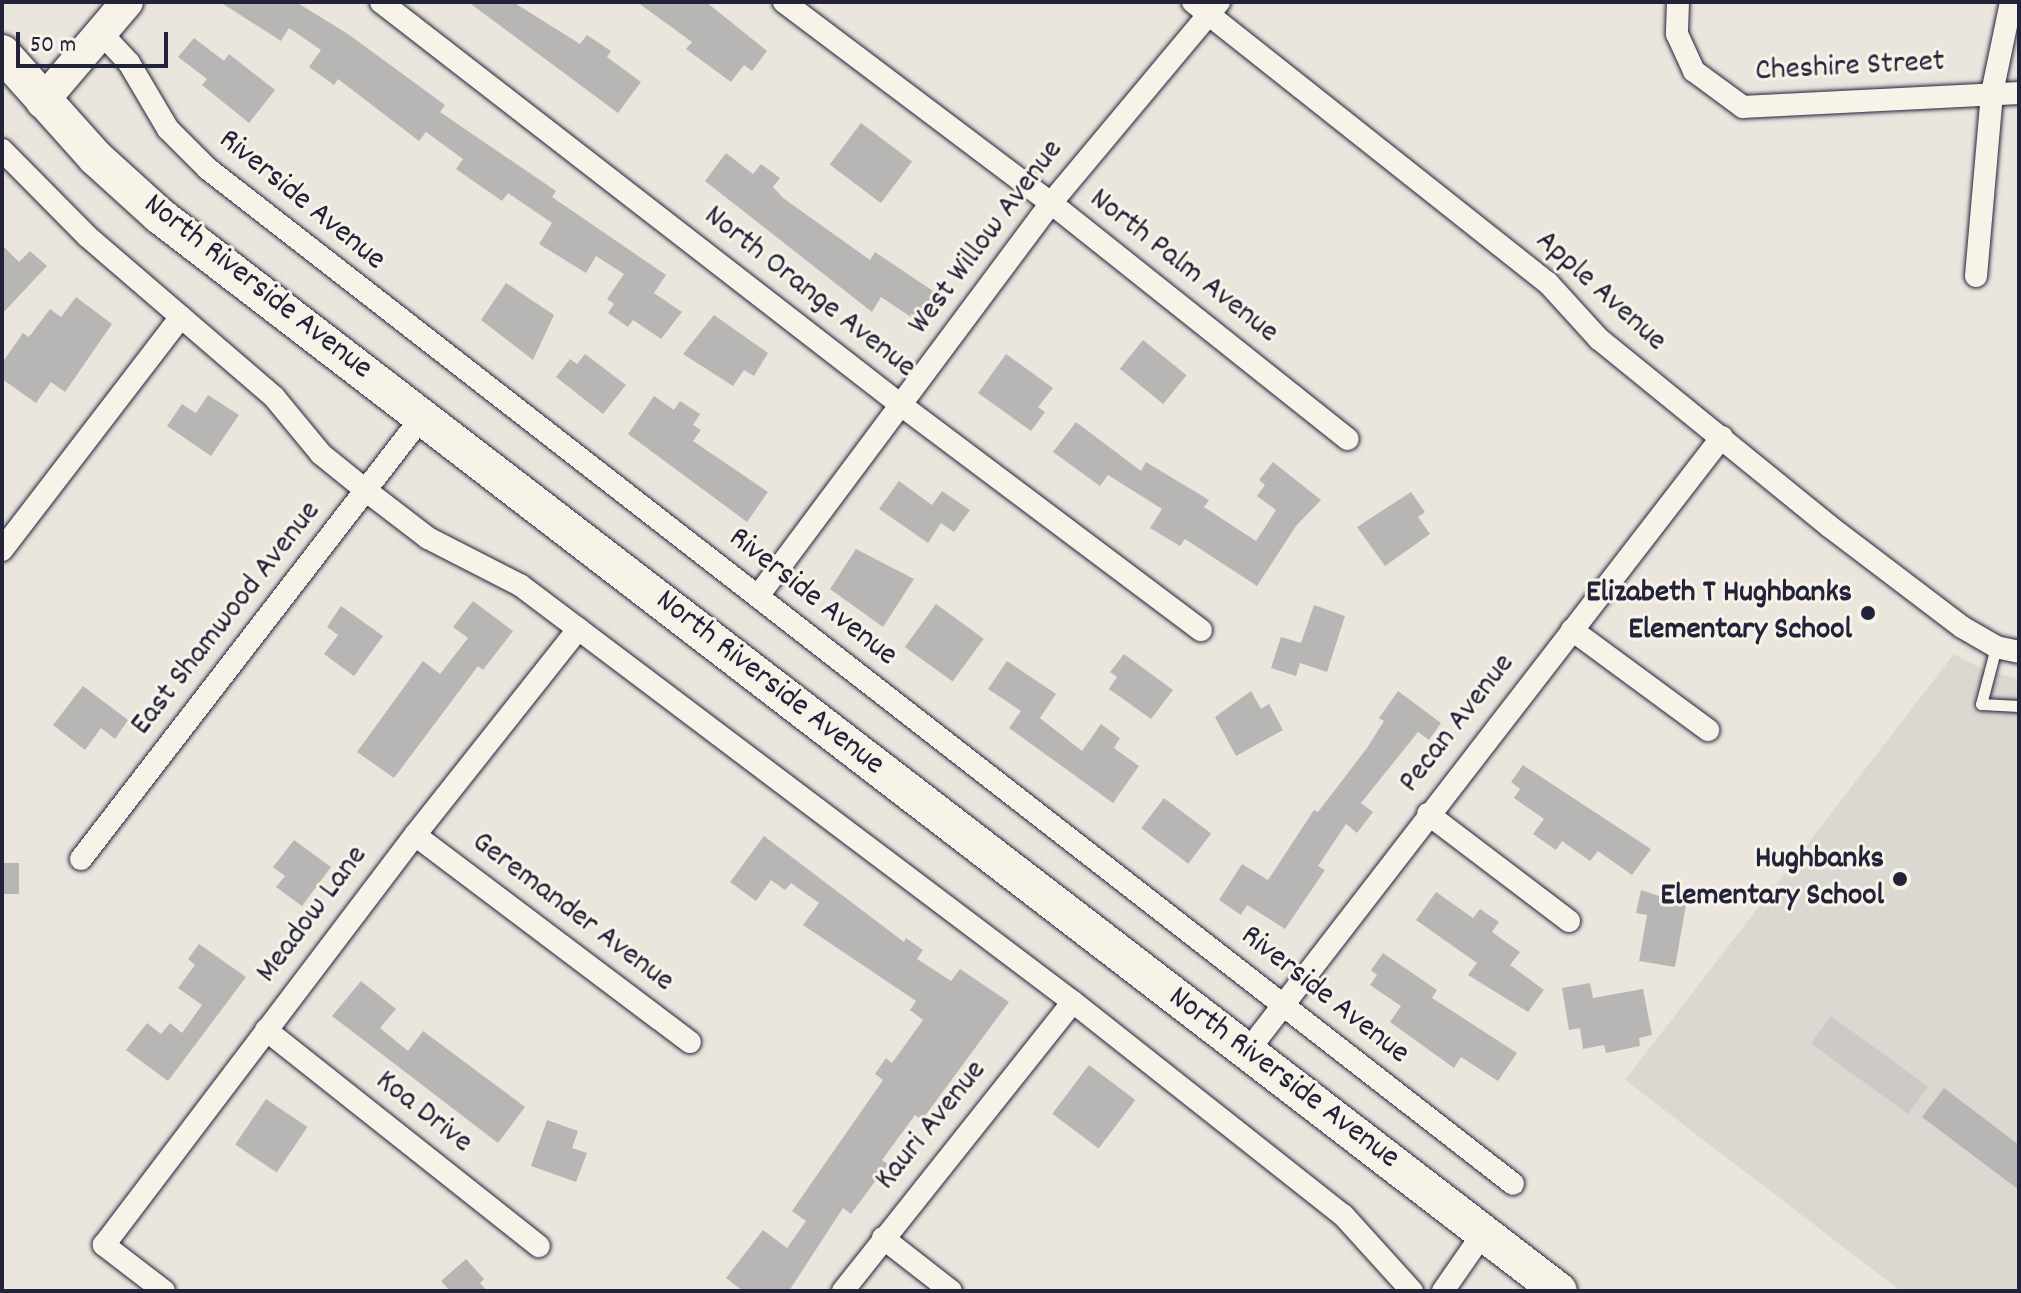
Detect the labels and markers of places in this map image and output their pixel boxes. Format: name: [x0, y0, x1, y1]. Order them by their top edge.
place label: Elizabeth T Hughbanks Elementary School: [1586, 576, 1852, 651]
marker: Elizabeth T Hughbanks Elementary School: [1859, 604, 1877, 622]
place label: Hughbanks Elementary School: [1660, 842, 1884, 917]
marker: Hughbanks Elementary School: [1891, 870, 1909, 888]

